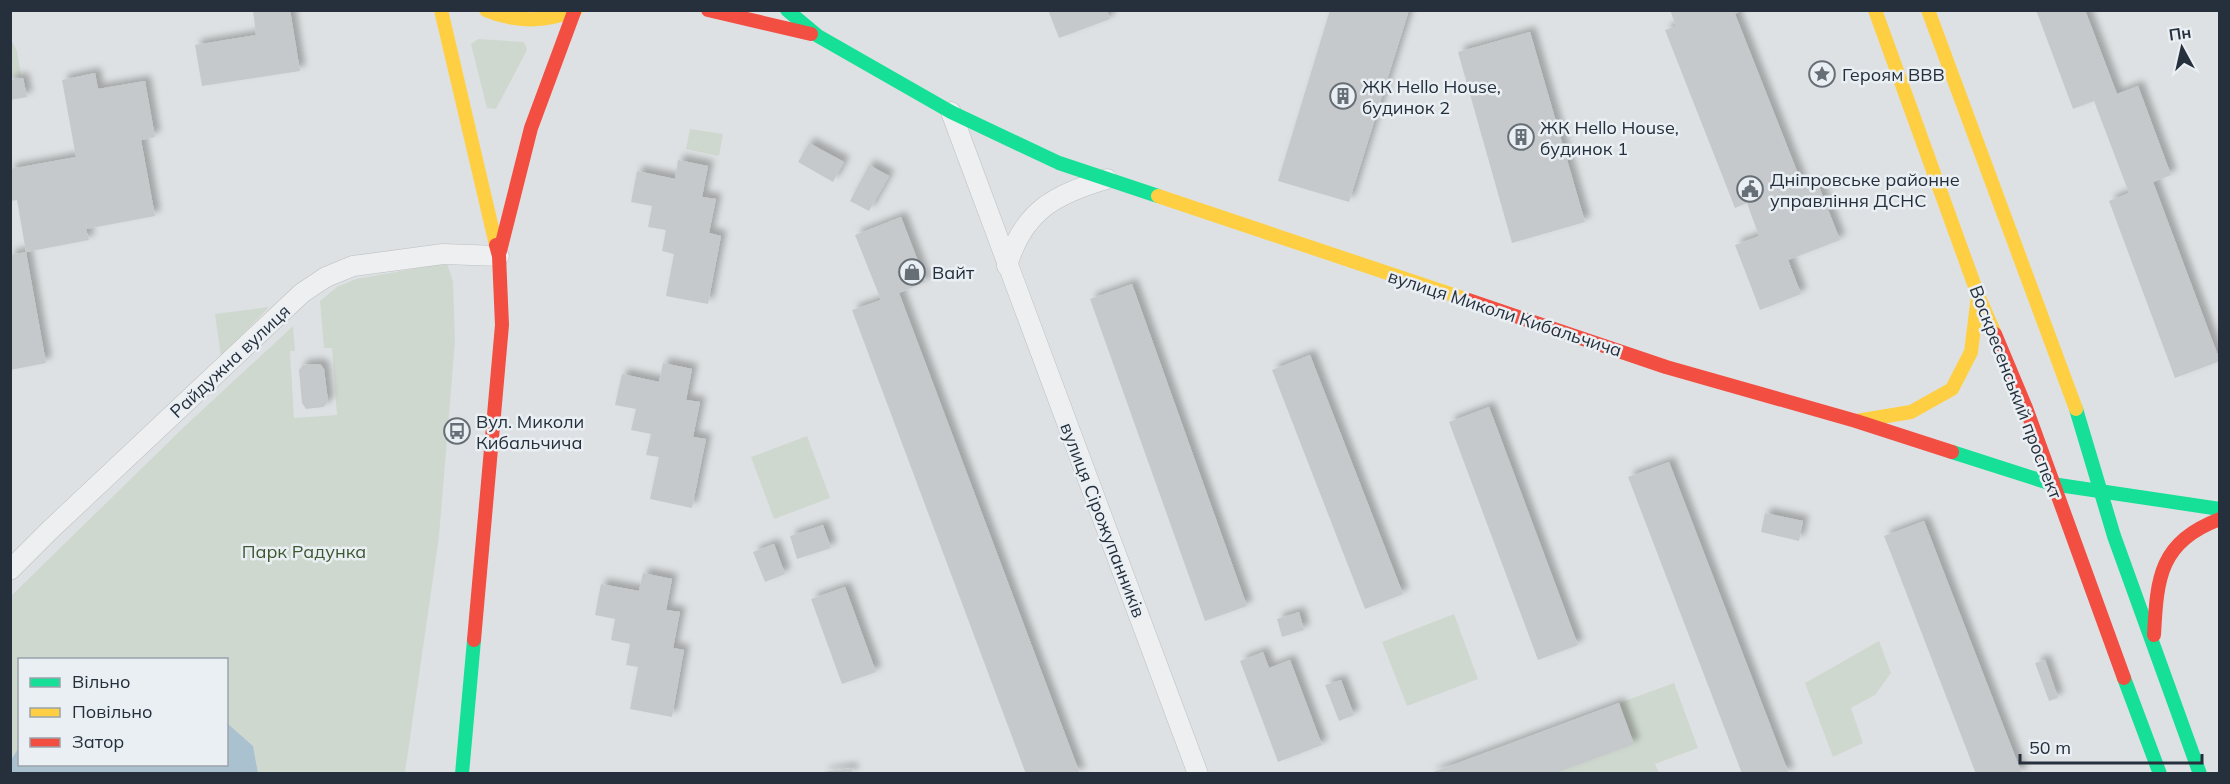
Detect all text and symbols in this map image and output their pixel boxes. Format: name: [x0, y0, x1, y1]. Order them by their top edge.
north arrow: [2152, 18, 2212, 78]
text: Пн: [2168, 22, 2192, 45]
place icon: Героям ВВВ: [1807, 59, 1837, 89]
place label: Героям ВВВ: [1842, 63, 1945, 86]
place label: ЖК Hello House, будинок 2: [1362, 75, 1501, 119]
building icon: ЖК Hello House, будинок 2: [1328, 81, 1358, 111]
place label: ЖК Hello House, будинок 1: [1540, 116, 1679, 160]
building icon: ЖК Hello House, будинок 1: [1506, 122, 1536, 152]
place label: Дніпровське районне управління ДСНС: [1770, 168, 1960, 212]
public building icon: Дніпровське районне управління ДСНС: [1735, 174, 1765, 204]
shop icon: Вайт: [897, 257, 927, 287]
place label: Вайт: [932, 261, 975, 284]
street label: вулиця Миколи Кибальчича: [1385, 264, 1625, 362]
street label: Воскресенський проспект: [1965, 282, 2068, 503]
street label: Райдужна вулиця: [165, 299, 295, 423]
place label: Вул. Миколи Кибальчича: [476, 410, 584, 454]
bus stop icon: Вул. Миколи Кибальчича: [442, 416, 472, 446]
street label: вулиця Сірожупанників: [1055, 419, 1151, 621]
park label: Парк Радунка: [242, 540, 366, 563]
legend: [18, 658, 228, 766]
text: Вільно: [72, 670, 130, 693]
text: Повільно: [72, 700, 152, 723]
scale bar: [2020, 727, 2202, 765]
text: Затор: [72, 730, 124, 753]
text: 50 m: [2029, 736, 2071, 759]

